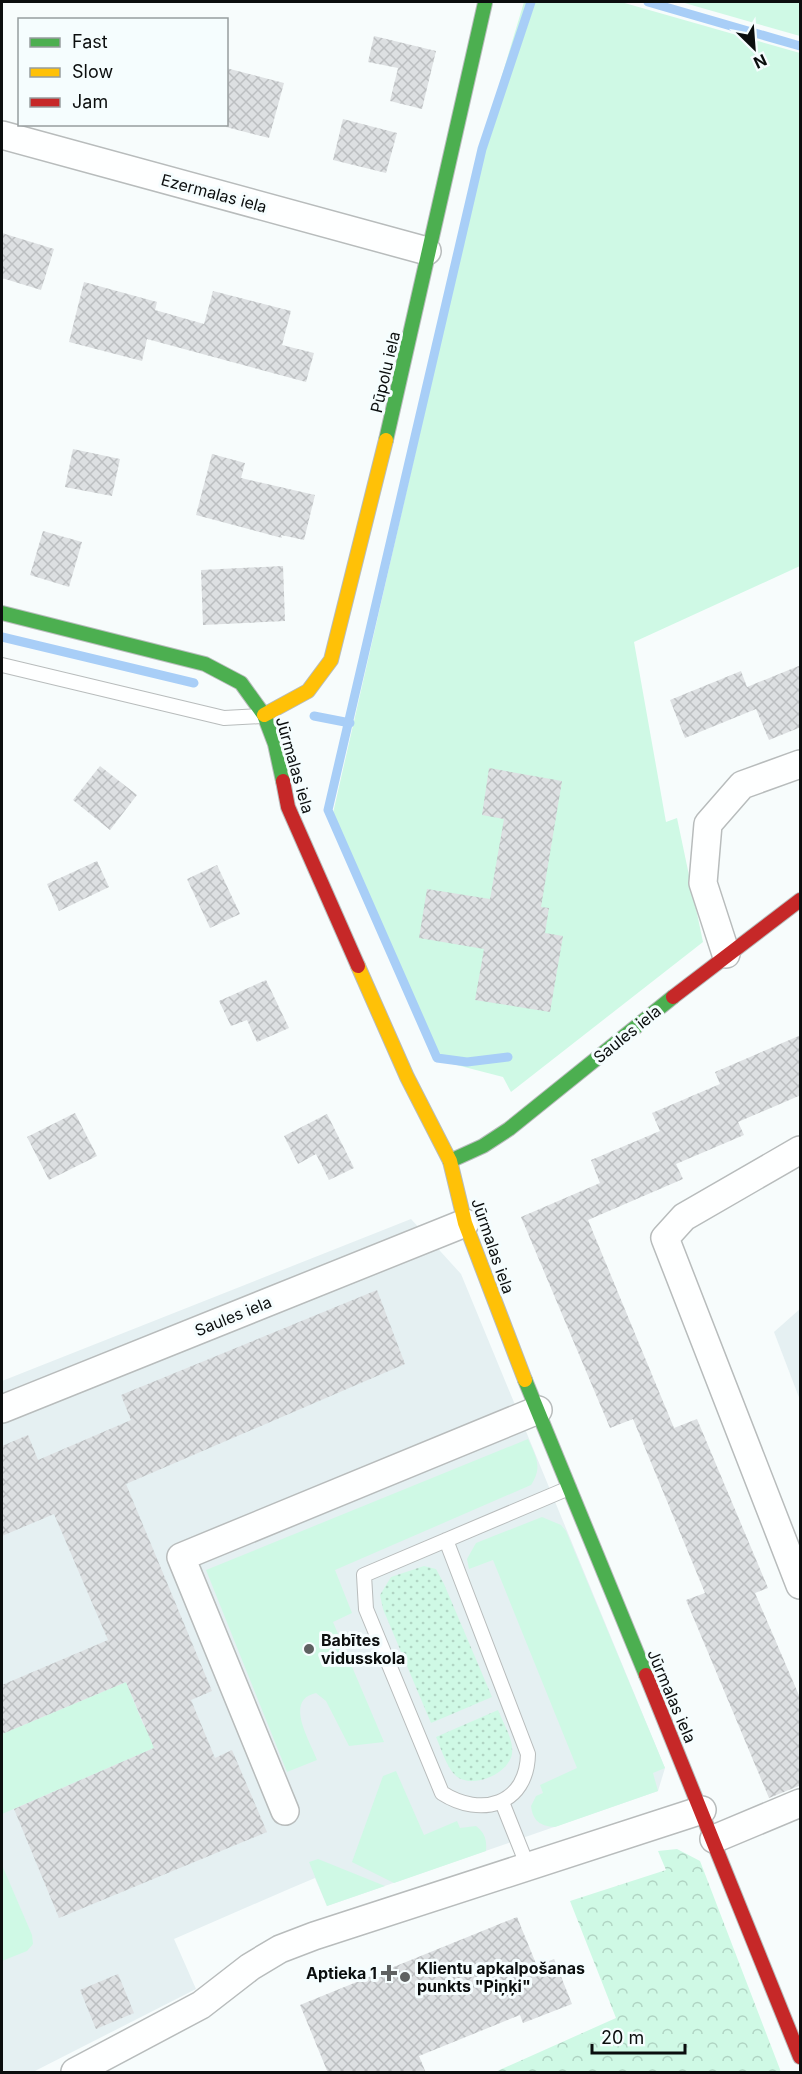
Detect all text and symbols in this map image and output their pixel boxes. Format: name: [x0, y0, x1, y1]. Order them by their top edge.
legend: [18, 18, 228, 126]
north arrow: [724, 18, 784, 78]
text: Fast: [72, 31, 108, 52]
text: N: [751, 50, 770, 73]
text: Slow: [72, 61, 113, 82]
text: Jam: [72, 91, 108, 112]
street label: Ezermalas iela: [159, 169, 269, 217]
street label: Pūpolu iela: [366, 329, 404, 415]
street label: Jūrmalas iela: [272, 714, 318, 816]
street label: Saules iela: [589, 1001, 665, 1067]
street label: Jūrmalas iela: [467, 1196, 519, 1296]
street label: Saules iela: [192, 1292, 274, 1340]
place label: Babītes vidusskola: [321, 1630, 405, 1668]
marker: Babītes vidusskola: [302, 1642, 316, 1656]
street label: Jūrmalas iela: [643, 1646, 701, 1746]
place label: Klientu apkalpošanas punkts "Piņķi": [417, 1958, 585, 1996]
place label: Aptieka 1: [306, 1963, 377, 1983]
marker: Aptieka 1: [382, 1966, 396, 1980]
marker: Klientu apkalpošanas punkts "Piņķi": [398, 1970, 412, 1984]
scale bar: [592, 2017, 685, 2055]
text: 20 m: [601, 2027, 644, 2048]

